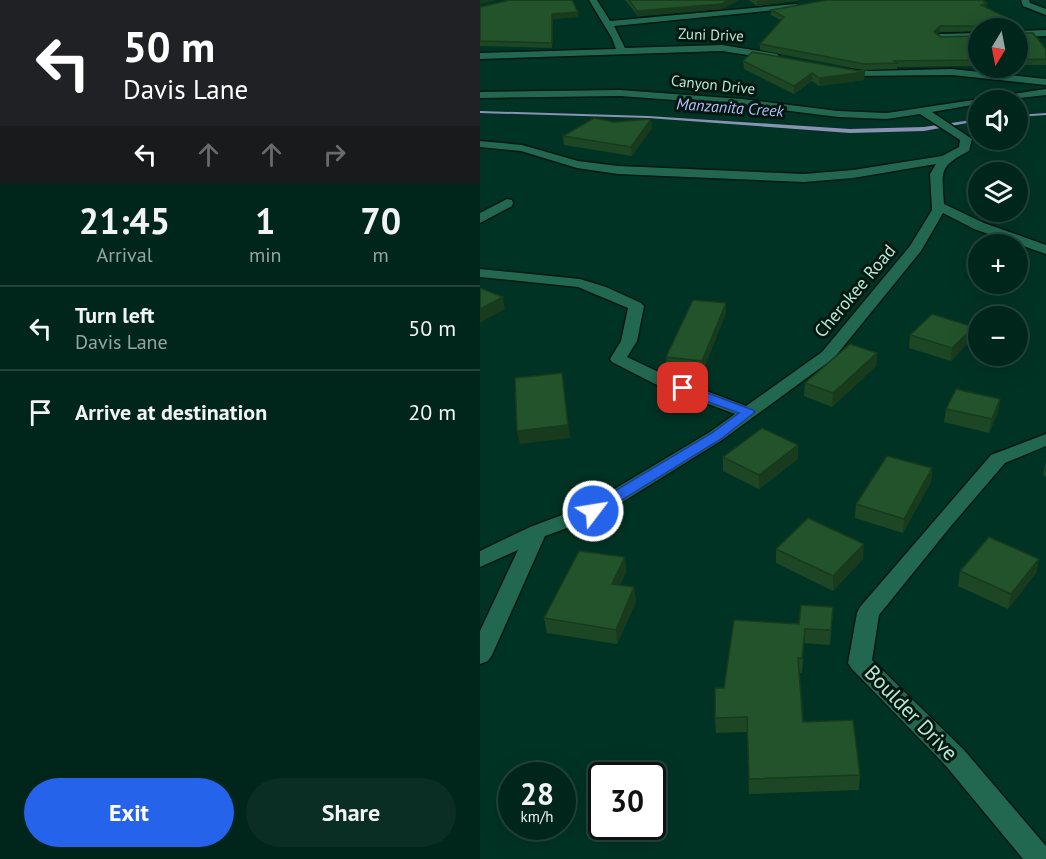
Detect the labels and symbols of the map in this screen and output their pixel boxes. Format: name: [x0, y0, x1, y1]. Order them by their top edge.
north arrow: [968, 18, 1028, 78]
street label: Zuni Drive: [678, 24, 744, 45]
street label: Canyon Drive: [670, 71, 756, 98]
water label: Manzanita Creek: [676, 93, 785, 121]
street label: Cherokee Road: [809, 239, 900, 342]
pin: [657, 362, 708, 413]
position arrow: [561, 479, 625, 543]
street label: Boulder Drive: [859, 659, 964, 766]
speed limit sign: 30: [588, 762, 666, 840]

